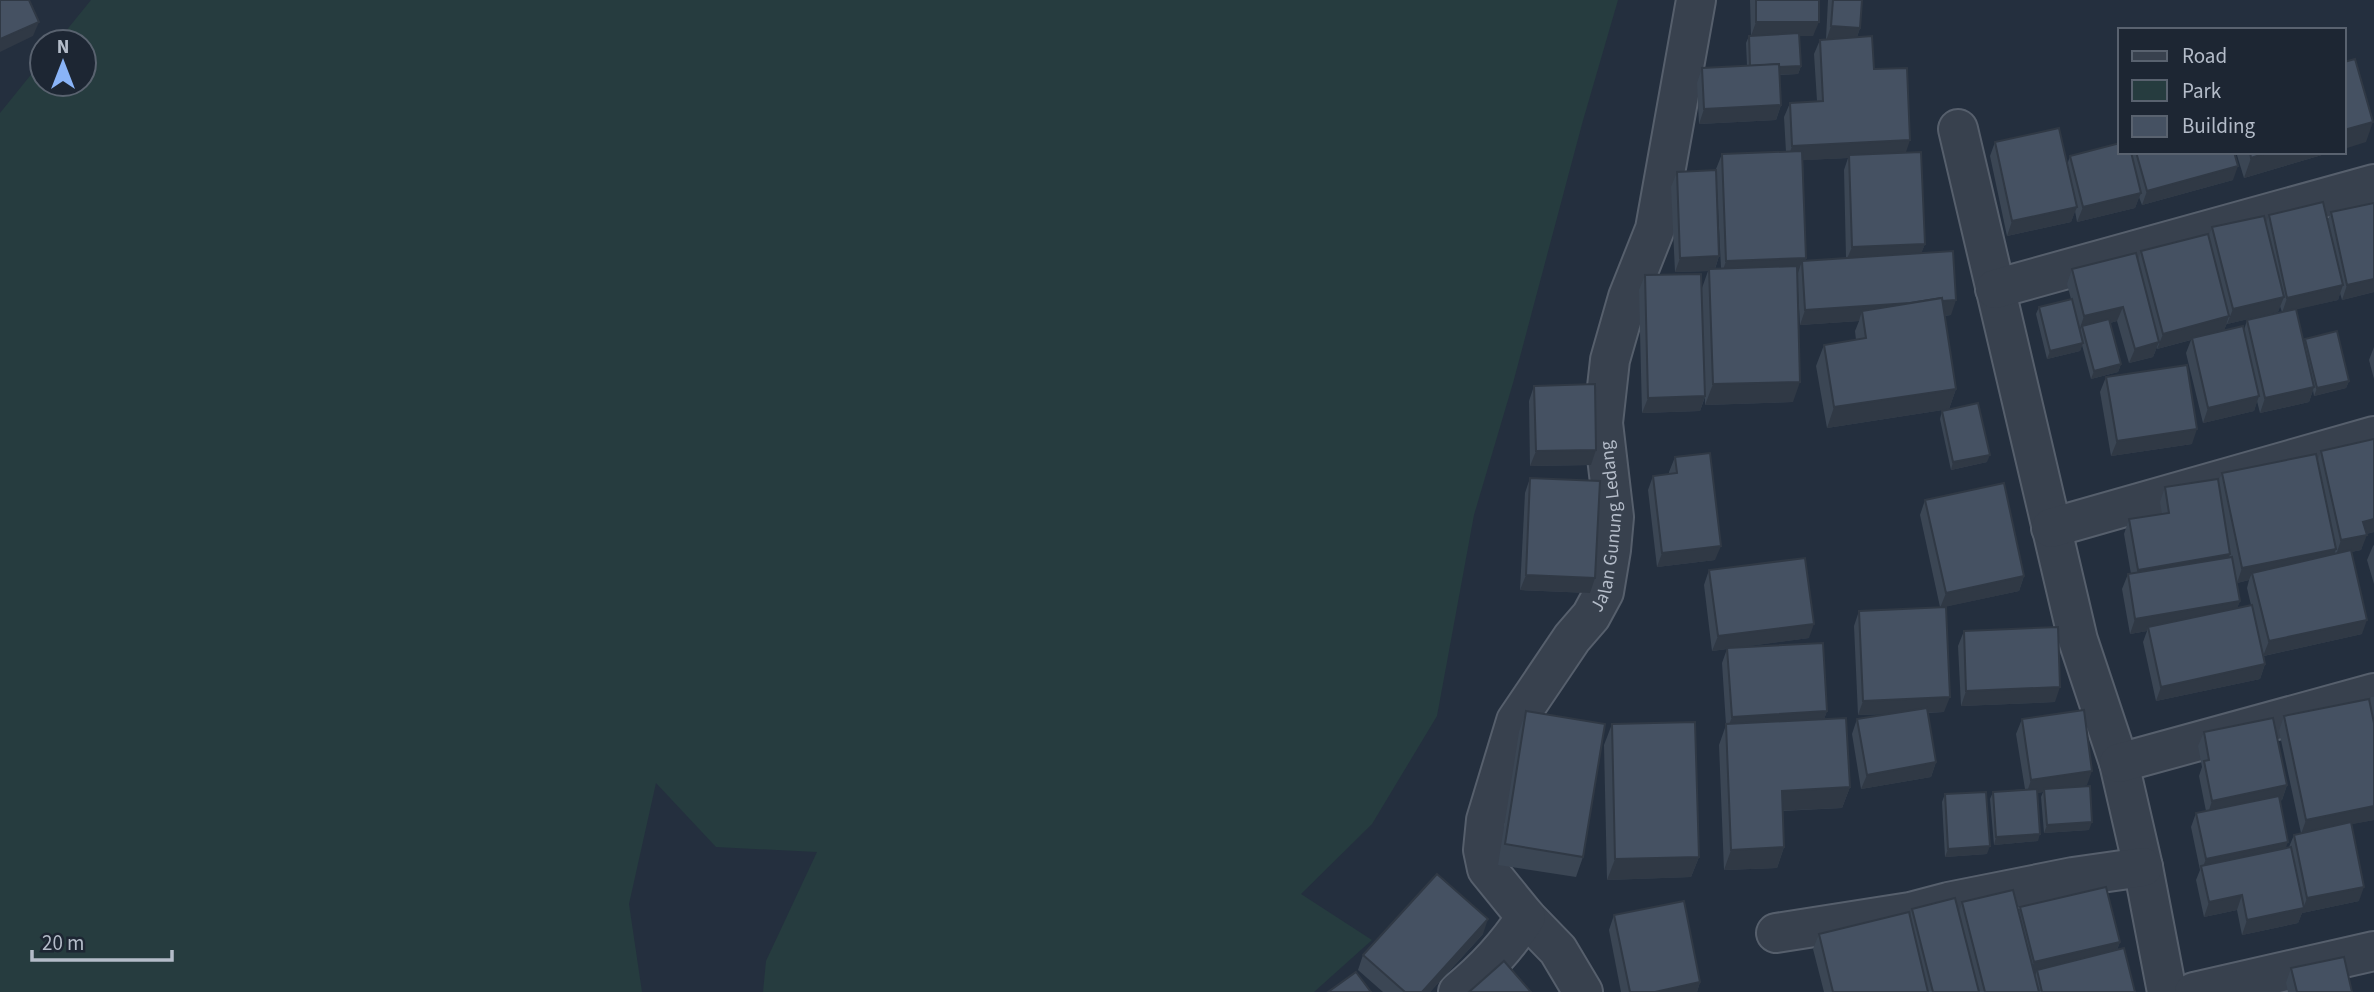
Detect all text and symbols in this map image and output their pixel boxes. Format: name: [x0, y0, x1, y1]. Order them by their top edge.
north arrow: [28, 28, 98, 98]
legend: [2118, 28, 2346, 154]
text: N: [57, 34, 69, 61]
text: Road: [2182, 41, 2227, 71]
text: Park: [2182, 76, 2222, 106]
text: Building: [2182, 111, 2256, 141]
street label: Jalan Gunung Ledang: [1584, 439, 1629, 617]
scale bar: [32, 918, 172, 962]
text: 20 m: [42, 928, 84, 958]

